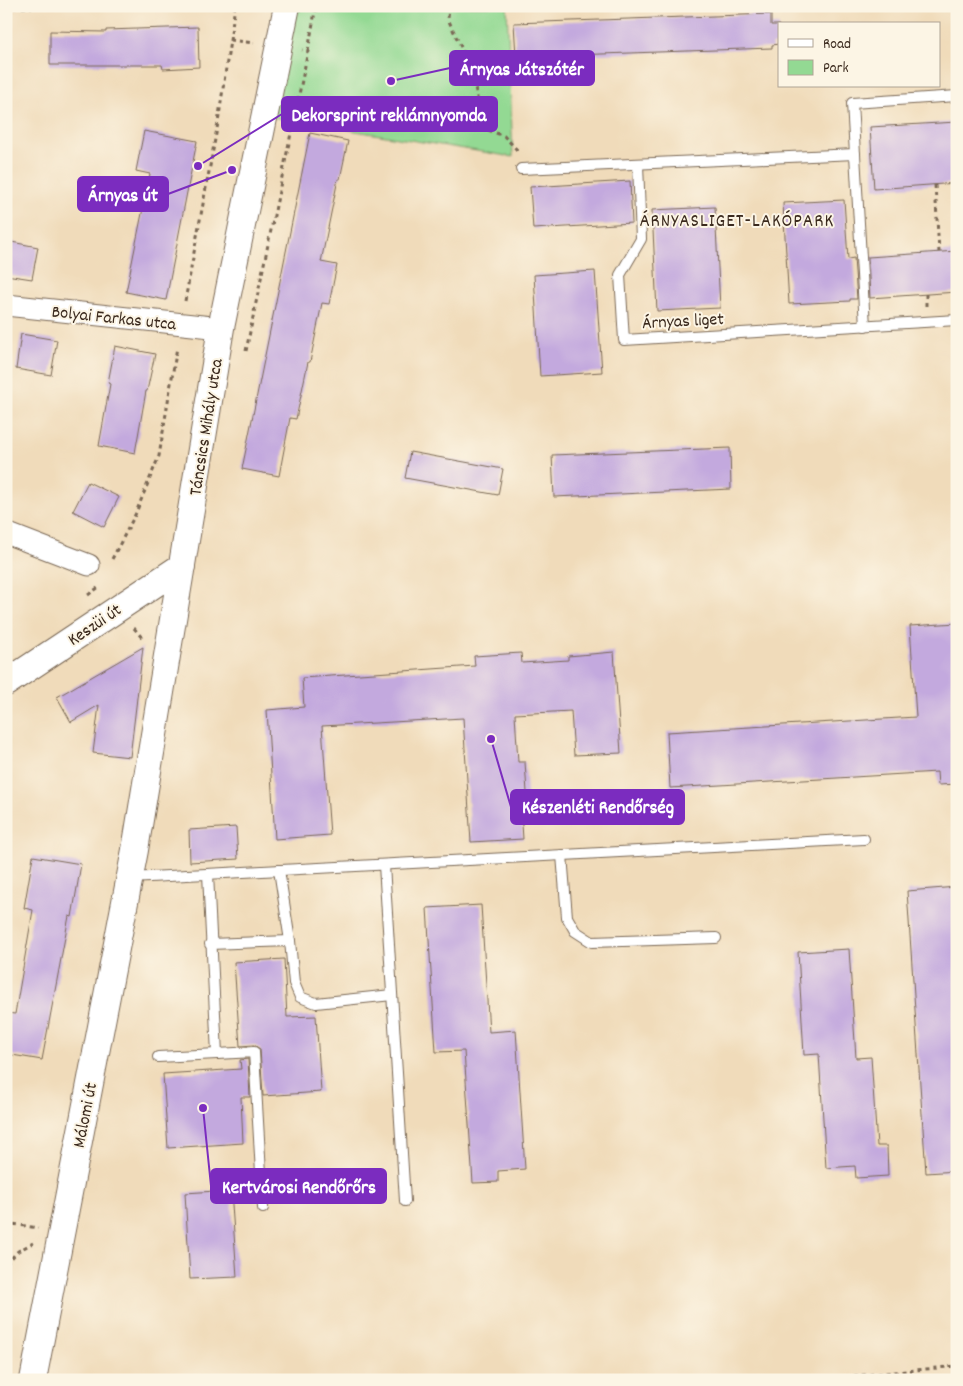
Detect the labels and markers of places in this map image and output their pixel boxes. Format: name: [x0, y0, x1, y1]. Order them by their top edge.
callout: Árnyas Játszótér: [450, 51, 594, 85]
callout: Dekorsprint reklámnyomda: [282, 97, 497, 131]
callout: Árnyas út: [78, 177, 168, 211]
callout: Készenléti Rendőrség: [511, 790, 684, 824]
callout: Kertvárosi Rendőrőrs: [211, 1169, 386, 1203]

